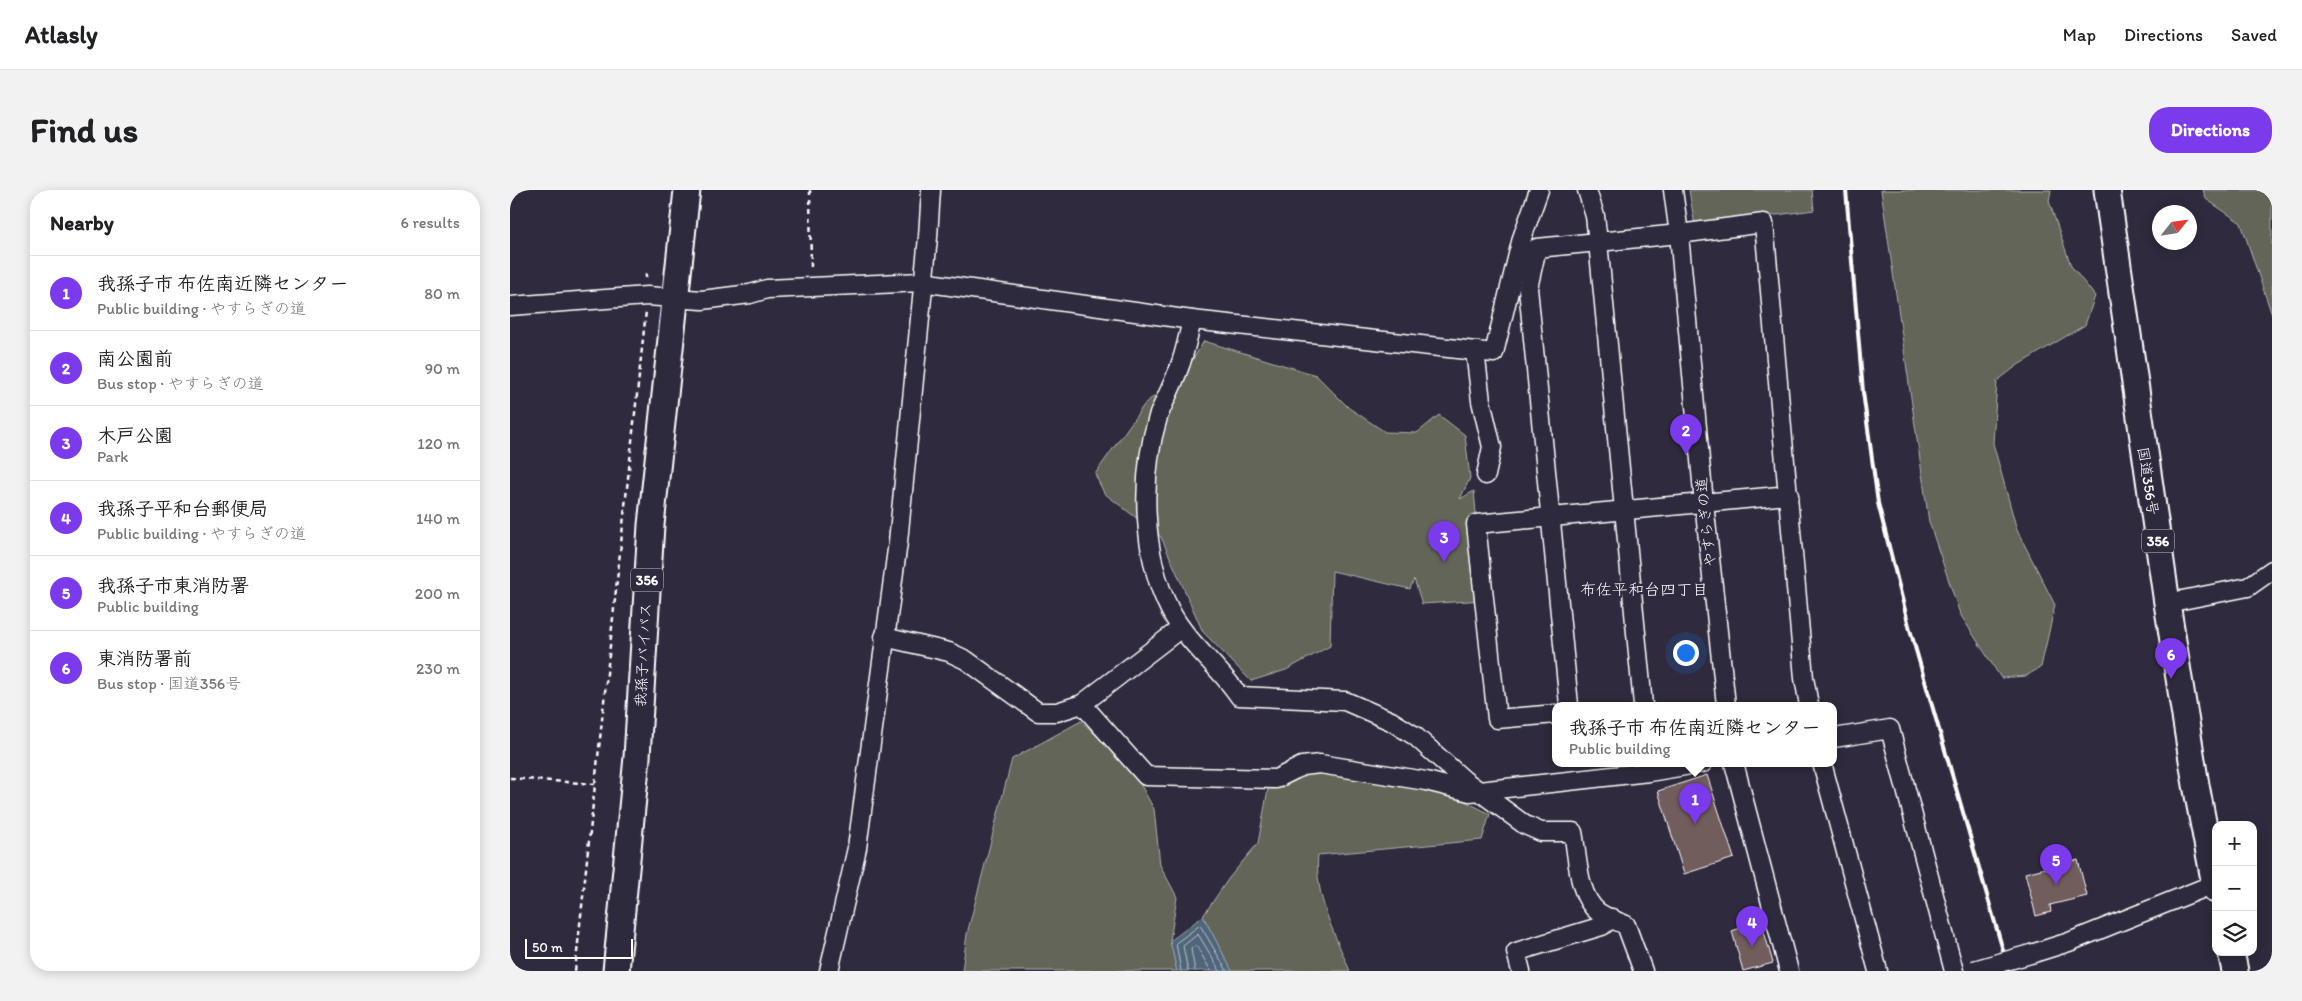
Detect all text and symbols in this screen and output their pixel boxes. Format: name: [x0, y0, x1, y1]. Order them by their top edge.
text: Atlasly: [25, 20, 98, 49]
text: Map: [2063, 24, 2096, 46]
text: Directions: [2124, 24, 2203, 46]
text: Saved: [2231, 24, 2277, 46]
button: Directions: [2149, 107, 2272, 153]
text: Find us: [30, 109, 138, 151]
north arrow: [2152, 205, 2197, 250]
text: Nearby: [50, 210, 114, 235]
text: 6 results: [400, 213, 460, 232]
text: 我孫子市 布佐南近隣センター: [97, 272, 348, 295]
text: 1: [62, 284, 70, 303]
text: 80 m: [424, 284, 460, 303]
text: Public building · やすらぎの道: [97, 299, 306, 318]
text: 南公園前: [97, 347, 173, 370]
text: 2: [62, 359, 70, 378]
text: 90 m: [425, 359, 460, 378]
text: Bus stop · やすらぎの道: [97, 374, 264, 393]
pin: 2: [1670, 414, 1702, 455]
text: 木戸公園: [97, 424, 173, 447]
text: 3: [62, 434, 70, 453]
text: 120 m: [417, 434, 460, 453]
street label: 国道356号: [2134, 446, 2162, 516]
text: Park: [97, 447, 128, 466]
street label: やすらぎの道: [1692, 476, 1720, 568]
text: 我孫子平和台郵便局: [97, 497, 268, 520]
text: 4: [61, 509, 71, 528]
text: 140 m: [416, 509, 460, 528]
pin: 3: [1428, 521, 1460, 562]
text: Public building · やすらぎの道: [97, 524, 306, 543]
road number: 356: [2142, 530, 2174, 552]
road number: 356: [631, 568, 663, 592]
text: 我孫子市東消防署: [97, 574, 249, 597]
district label: 布佐平和台四丁目: [1580, 580, 1708, 599]
text: 5: [62, 584, 70, 603]
text: 200 m: [415, 584, 460, 603]
text: Public building: [97, 597, 199, 616]
street label: 我孫子バイパス: [631, 602, 655, 708]
pin: 6: [2155, 638, 2187, 679]
your location: [1673, 640, 1699, 666]
text: 東消防署前: [97, 647, 192, 670]
text: 6: [62, 659, 70, 678]
text: 230 m: [416, 659, 460, 678]
text: Bus stop · 国道356号: [97, 674, 241, 693]
popup: [1552, 702, 1837, 767]
text: 我孫子市 布佐南近隣センター: [1569, 716, 1820, 739]
text: Public building: [1569, 739, 1671, 758]
pin: 1: [1679, 783, 1711, 824]
map controls: [2212, 821, 2257, 956]
button: +: [2212, 821, 2257, 866]
pin: 5: [2040, 844, 2072, 885]
button: −: [2212, 866, 2257, 911]
pin: 4: [1736, 906, 1768, 947]
button: layers: [2212, 911, 2257, 956]
scale bar: [525, 936, 632, 959]
text: 50 m: [532, 939, 563, 956]

